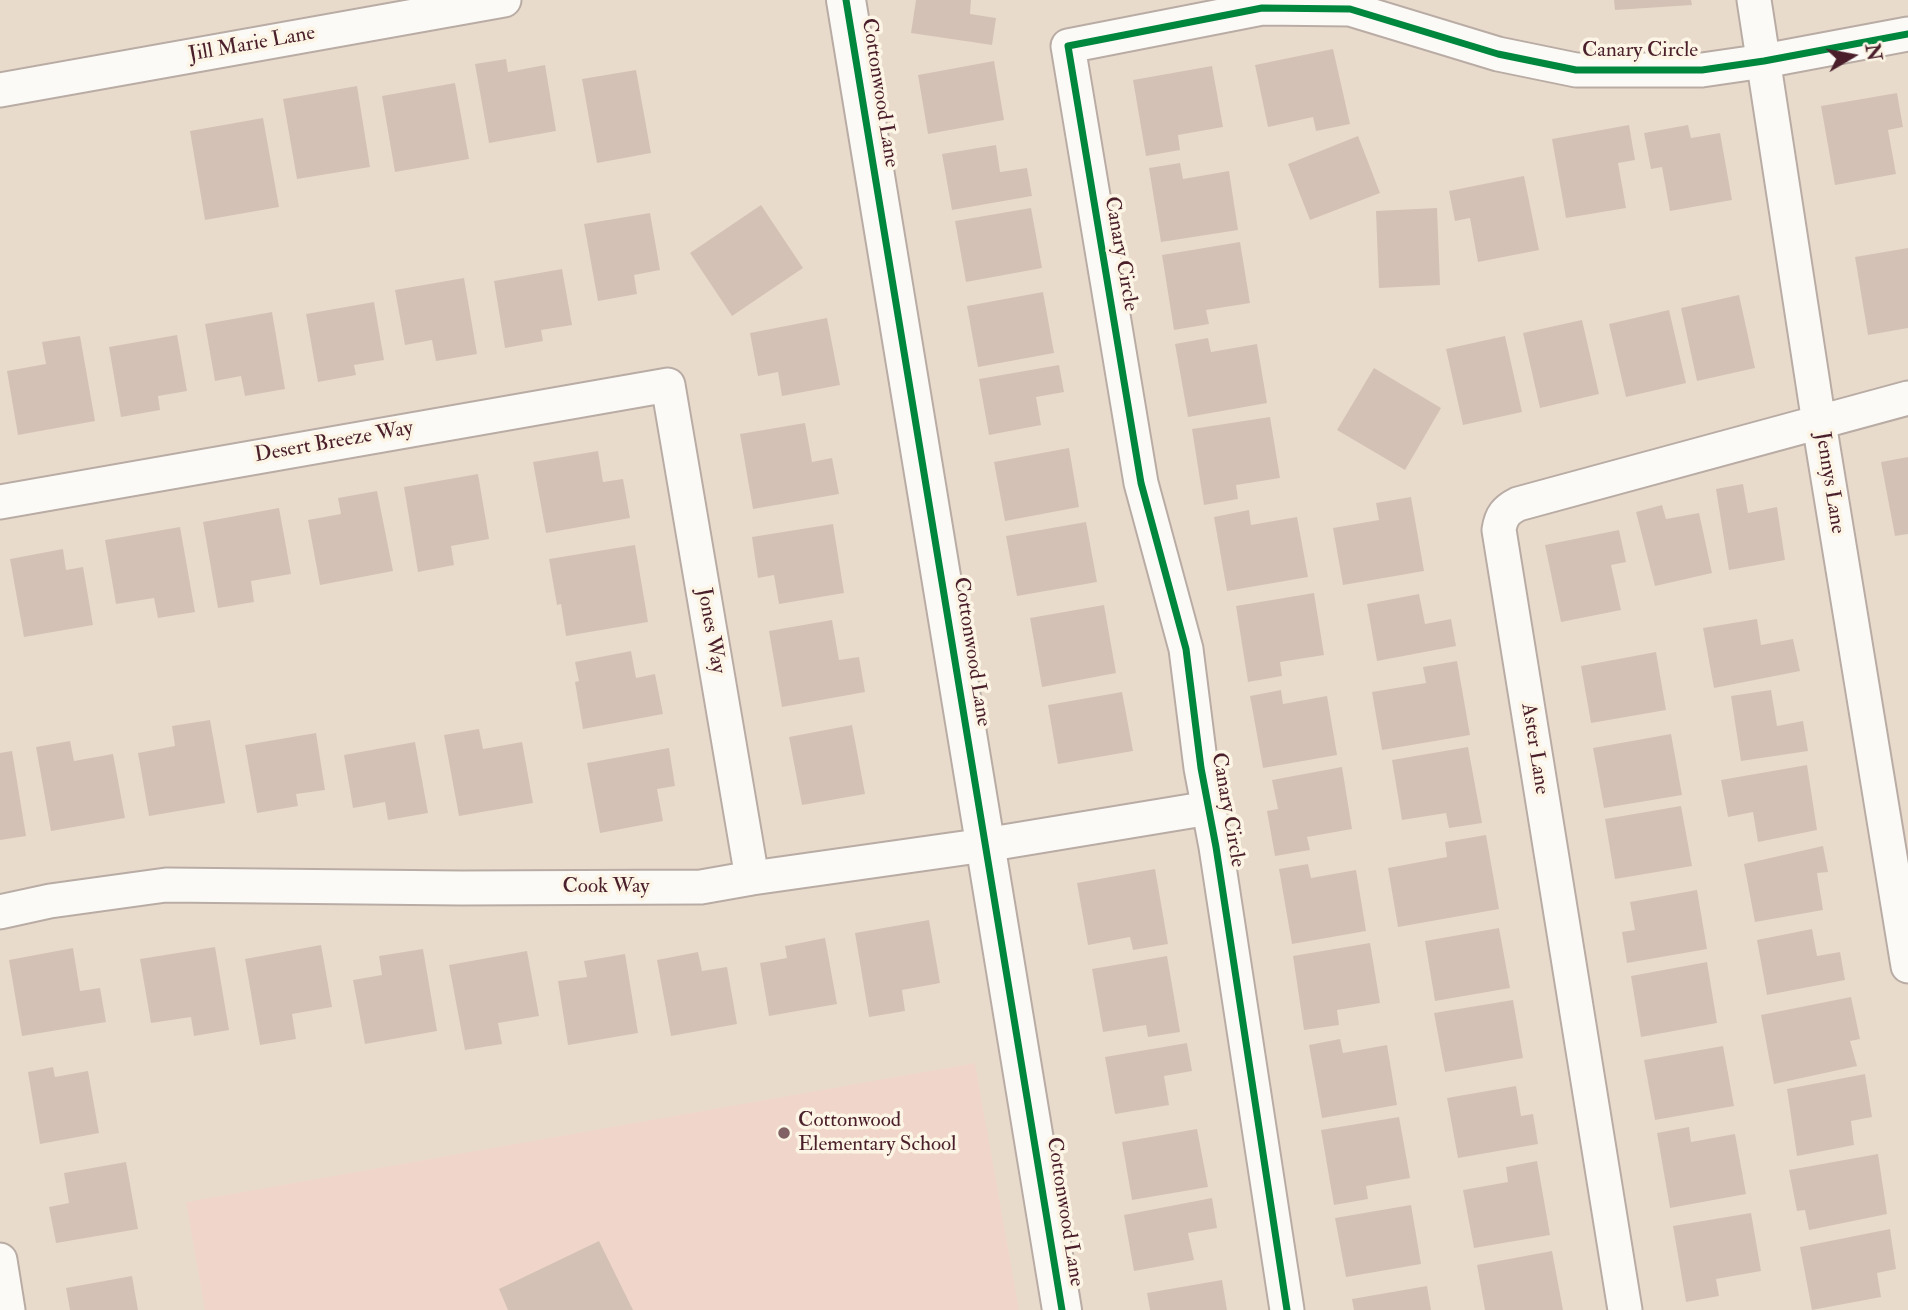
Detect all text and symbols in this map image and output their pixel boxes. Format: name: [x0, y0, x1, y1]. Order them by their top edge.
street label: Cottonwood Lane: [855, 16, 903, 170]
street label: Jill Marie Lane: [187, 21, 317, 69]
north arrow: [1817, 21, 1887, 91]
street label: Canary Circle: [1582, 38, 1698, 64]
text: N: [1859, 42, 1886, 63]
street label: Canary Circle: [1098, 195, 1142, 313]
street label: Desert Breeze Way: [253, 417, 415, 469]
street label: Jennys Lane: [1809, 430, 1849, 536]
street label: Cottonwood Lane: [947, 575, 995, 729]
street label: Jones Way: [690, 586, 730, 676]
street label: Aster Lane: [1514, 702, 1554, 796]
street label: Canary Circle: [1205, 751, 1249, 869]
street label: Cook Way: [562, 874, 650, 900]
place label: Cottonwood Elementary School: [798, 1108, 956, 1158]
marker: Cottonwood Elementary School: [776, 1125, 792, 1141]
street label: Cottonwood Lane: [1040, 1135, 1088, 1289]

